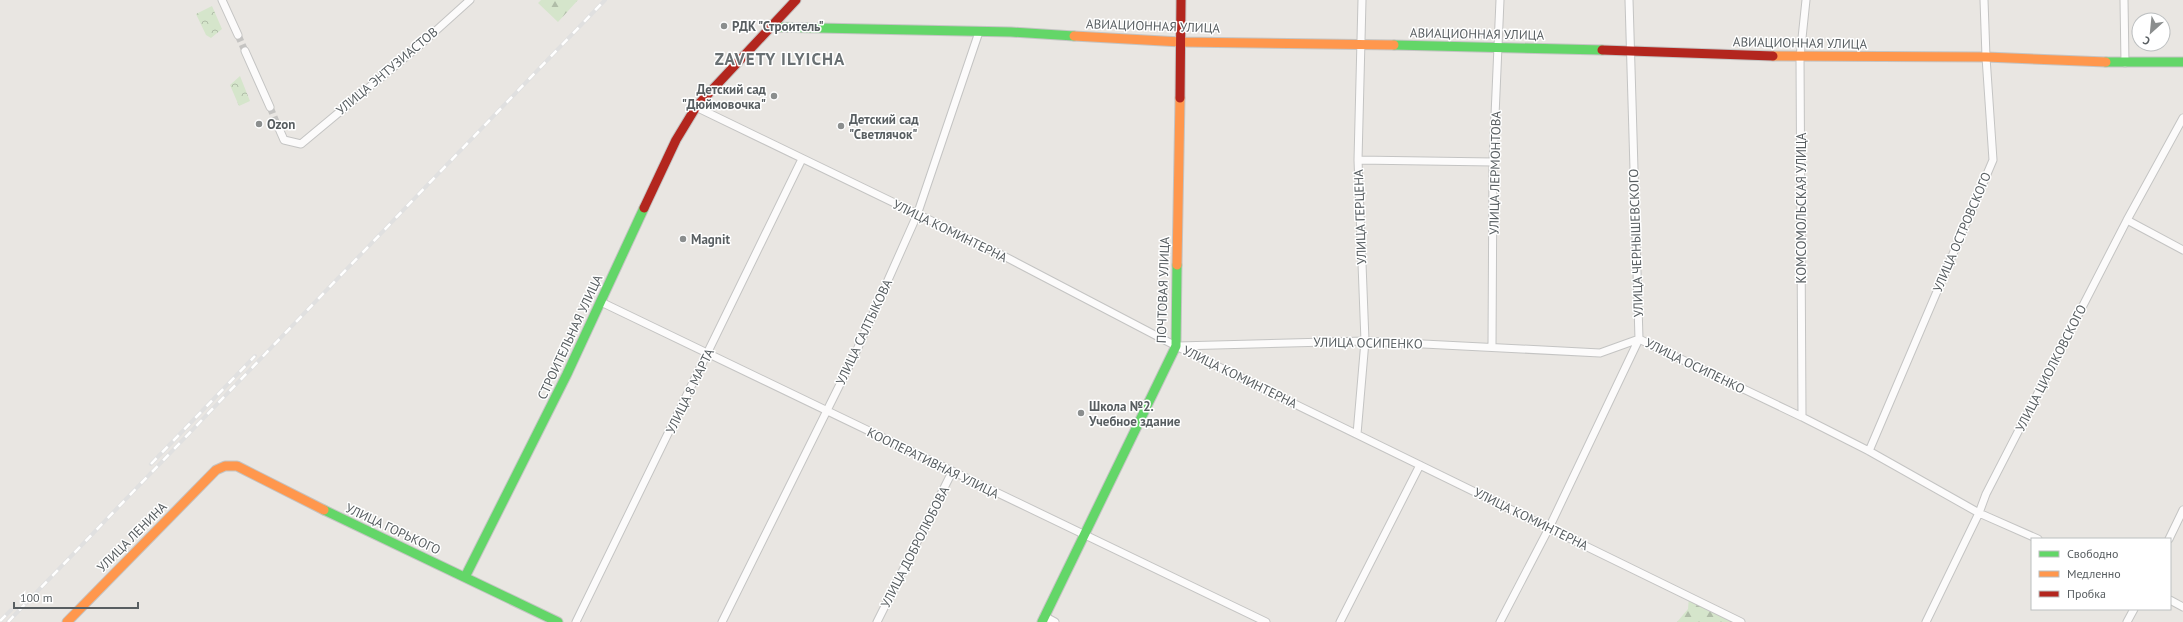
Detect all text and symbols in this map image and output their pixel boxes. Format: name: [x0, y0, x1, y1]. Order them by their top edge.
north arrow: [2131, 12, 2171, 52]
street label: АВИАЦИОННАЯ УЛИЦА: [1086, 15, 1221, 37]
place label: РДК "Строитель": [732, 18, 824, 35]
marker: РДК "Строитель": [719, 21, 729, 31]
street label: УЛИЦА ЭНТУЗИАСТОВ: [333, 24, 441, 118]
street label: АВИАЦИОННАЯ УЛИЦА: [1410, 24, 1545, 44]
street label: АВИАЦИОННАЯ УЛИЦА: [1733, 33, 1868, 53]
text: С: [2141, 33, 2152, 49]
district label: ZAVETY ILYICHA: [715, 48, 845, 70]
place label: Детский сад "Дюймовочка": [682, 81, 767, 113]
marker: Детский сад "Дюймовочка": [769, 91, 779, 101]
street label: УЛИЦА ЛЕРМОНТОВА: [1485, 110, 1505, 235]
place label: Детский сад "Светлячок": [849, 111, 919, 143]
place label: Ozon: [267, 116, 295, 133]
marker: Ozon: [254, 119, 264, 129]
marker: Детский сад "Светлячок": [836, 121, 846, 131]
street label: КОМСОМОЛЬСКАЯ УЛИЦА: [1793, 132, 1810, 283]
street label: УЛИЦА ЧЕРНЫШЕВСКОГО: [1625, 168, 1647, 317]
street label: УЛИЦА ГЕРЦЕНА: [1350, 169, 1370, 265]
street label: УЛИЦА ОСТРОВСКОГО: [1929, 169, 1995, 294]
street label: УЛИЦА КОМИНТЕРНА: [890, 196, 1010, 266]
place label: Magnit: [691, 231, 730, 248]
marker: Magnit: [678, 234, 688, 244]
street label: ПОЧТОВАЯ УЛИЦА: [1153, 236, 1173, 344]
street label: СТРОИТЕЛЬНАЯ УЛИЦА: [534, 271, 607, 402]
street label: УЛИЦА САЛТЫКОВА: [832, 276, 896, 388]
street label: УЛИЦА ЦИОЛКОВСКОГО: [2012, 301, 2090, 434]
street label: УЛИЦА ОСИПЕНКО: [1313, 334, 1423, 352]
street label: УЛИЦА ОСИПЕНКО: [1642, 334, 1748, 398]
street label: УЛИЦА КОМИНТЕРНА: [1180, 342, 1300, 412]
street label: УЛИЦА 8 МАРТА: [662, 345, 718, 436]
place label: Школа №2. Учебное здание: [1088, 398, 1181, 430]
marker: Школа №2. Учебное здание: [1076, 408, 1086, 418]
street label: КООПЕРАТИВНАЯ УЛИЦА: [864, 424, 1002, 503]
street label: УЛИЦА ДОБРОЛЮБОВА: [877, 483, 953, 611]
street label: УЛИЦА КОМИНТЕРНА: [1471, 484, 1591, 554]
street label: УЛИЦА ЛЕНИНА: [93, 498, 171, 576]
street label: УЛИЦА ГОРЬКОГО: [343, 500, 443, 559]
legend: [2031, 538, 2171, 610]
text: Свободно: [2067, 546, 2118, 561]
text: Медленно: [2067, 566, 2121, 581]
scale bar: [14, 584, 138, 610]
text: Пробка: [2067, 586, 2106, 601]
text: 100 m: [20, 590, 53, 605]

